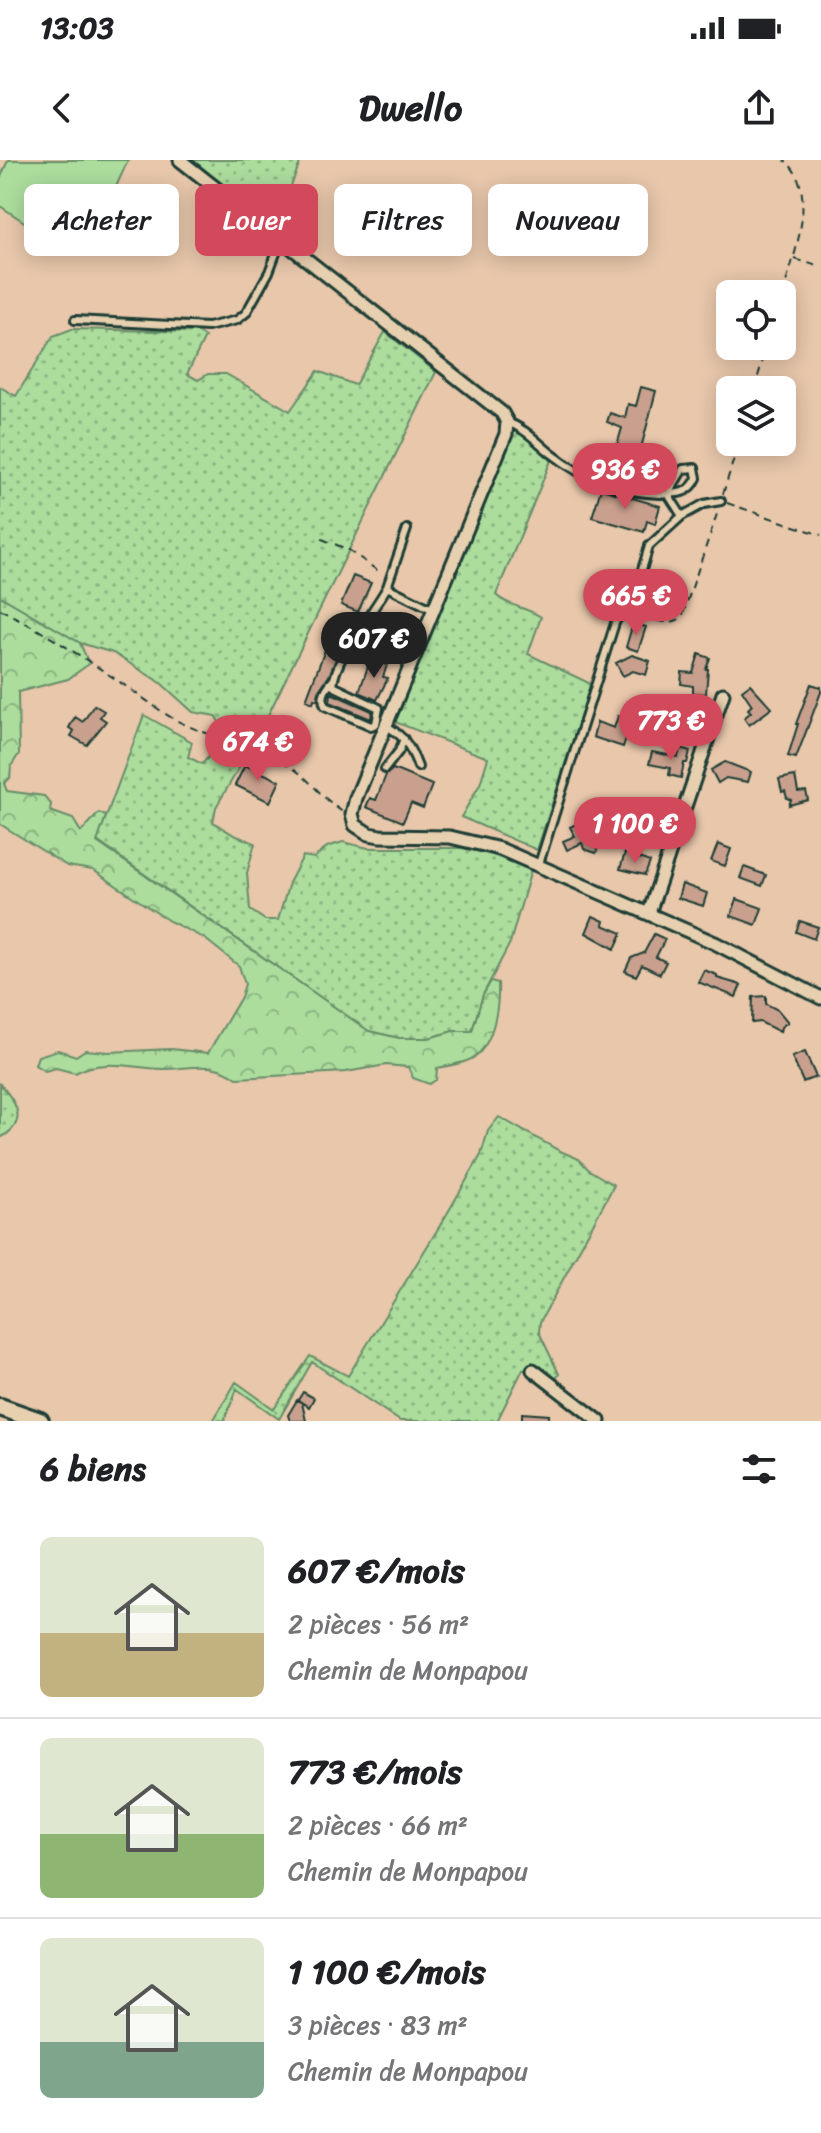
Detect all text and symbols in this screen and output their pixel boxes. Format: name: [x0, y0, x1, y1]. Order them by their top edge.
text: 13:03: [40, 1, 114, 55]
text: Dwello: [359, 76, 462, 140]
icon: back: [40, 86, 84, 130]
icon: share: [737, 86, 781, 130]
chip: Acheter: [24, 184, 179, 256]
chip: Louer: [195, 184, 318, 256]
chip: Filtres: [334, 184, 472, 256]
chip: Nouveau: [488, 184, 648, 256]
map controls: [716, 280, 796, 456]
button: locate: [716, 280, 796, 360]
button: layers: [716, 376, 796, 456]
pin: 936 €: [569, 443, 681, 511]
text: 936 €: [590, 446, 660, 492]
pin: 665 €: [580, 569, 692, 637]
text: 665 €: [601, 572, 671, 618]
pin: 607 €: [318, 612, 430, 680]
text: 607 €: [339, 615, 409, 661]
pin: 773 €: [615, 694, 727, 762]
text: 773 €: [637, 697, 705, 743]
pin: 674 €: [202, 715, 314, 783]
text: 674 €: [223, 718, 293, 764]
pin: 1 100 €: [561, 797, 709, 865]
text: 1 100 €: [592, 800, 678, 846]
text: 6 biens: [40, 1439, 146, 1499]
icon: filters: [737, 1447, 781, 1491]
text: 607 €/mois: [288, 1541, 465, 1601]
icon: home: [104, 1569, 200, 1665]
text: 2 pièces · 56 m²: [288, 1601, 469, 1647]
text: Chemin de Monpapou: [288, 1647, 528, 1693]
text: 773 €/mois: [288, 1742, 462, 1802]
icon: home: [104, 1770, 200, 1866]
text: 2 pièces · 66 m²: [288, 1802, 468, 1848]
text: Chemin de Monpapou: [288, 1848, 528, 1894]
text: 1 100 €/mois: [288, 1942, 486, 2002]
icon: home: [104, 1970, 200, 2066]
text: 3 pièces · 83 m²: [288, 2002, 468, 2048]
text: Chemin de Monpapou: [288, 2048, 528, 2094]

